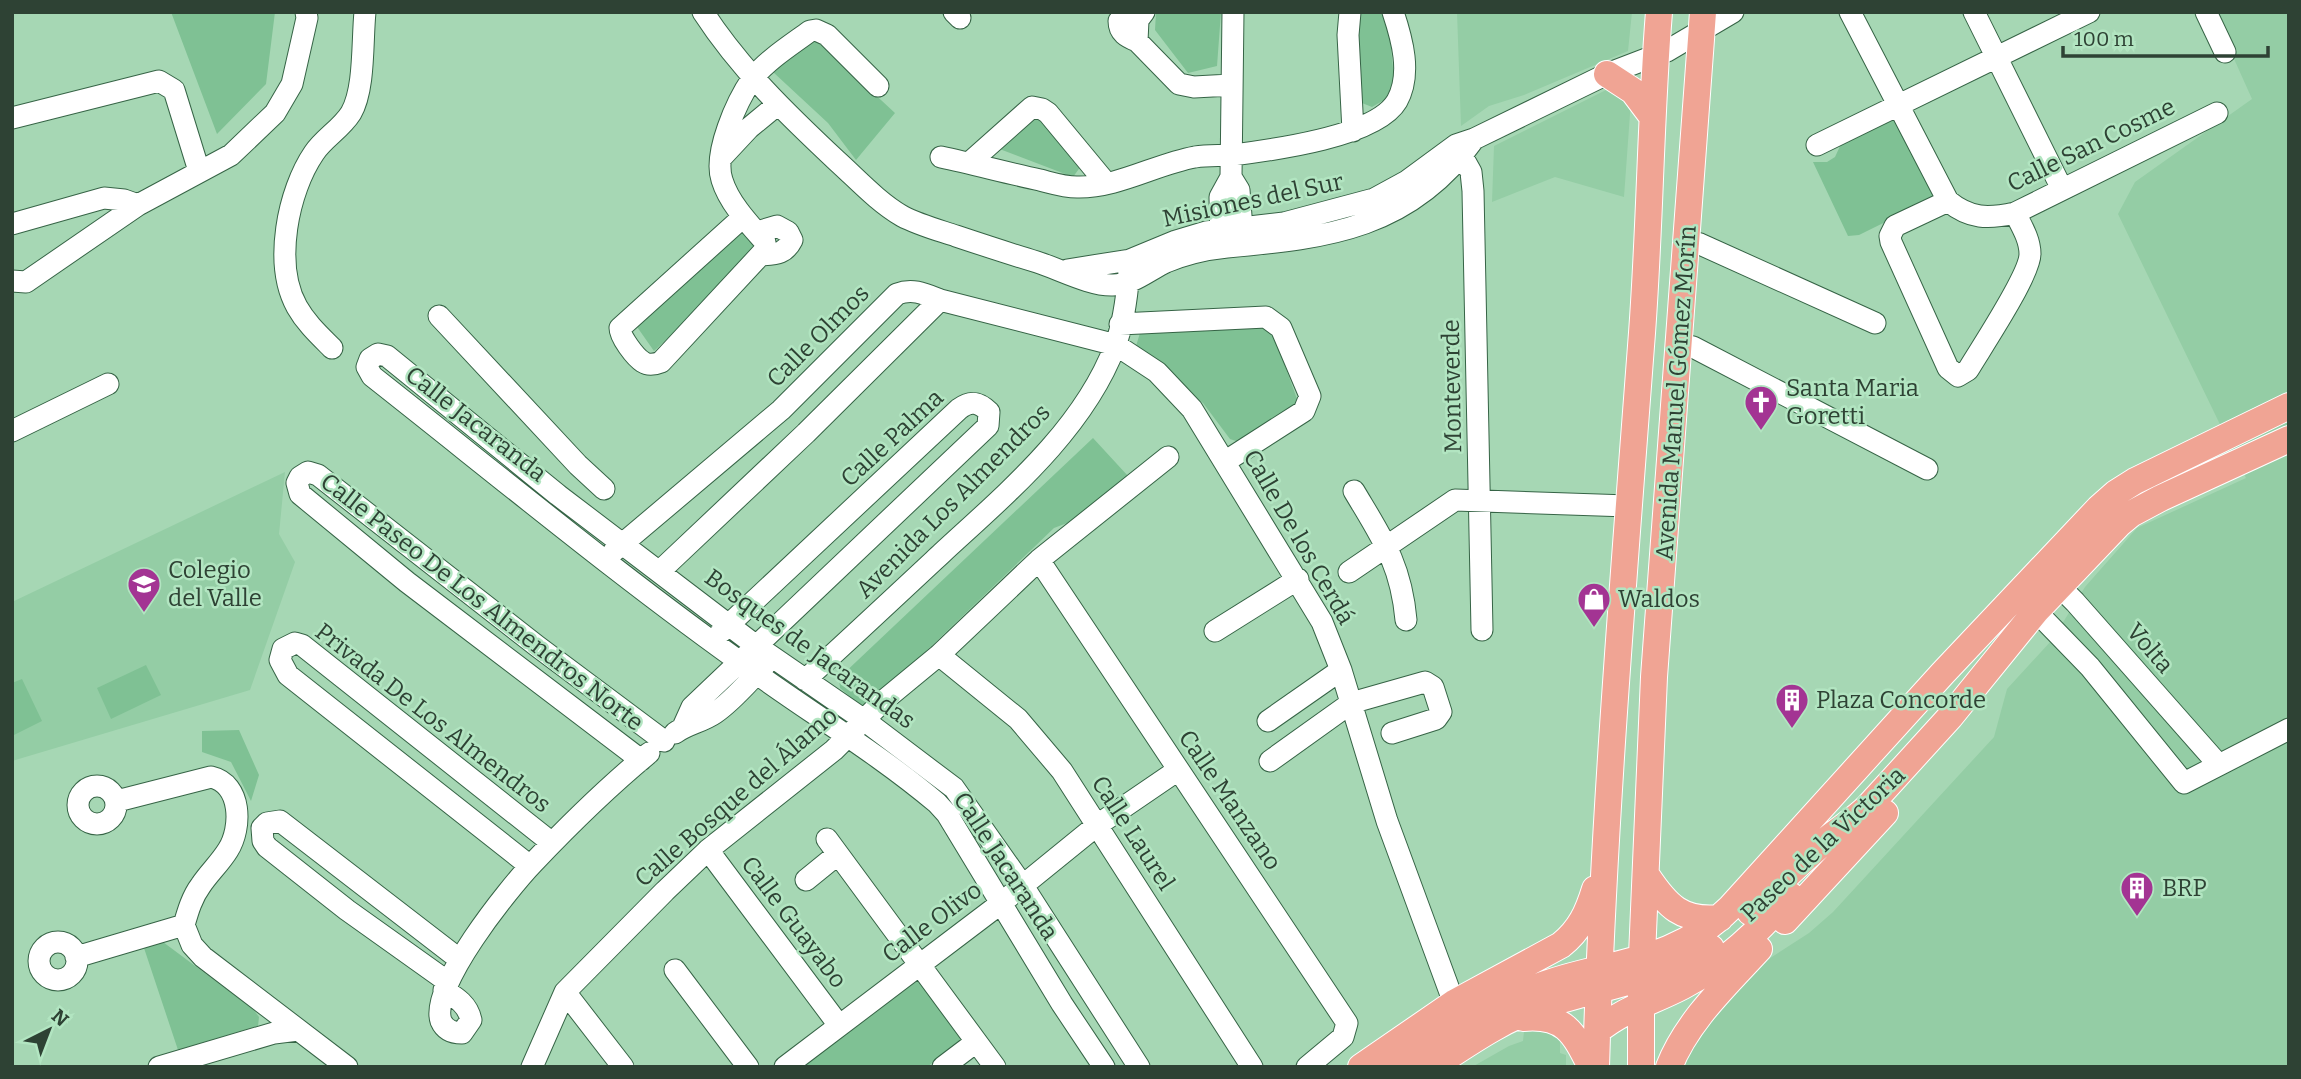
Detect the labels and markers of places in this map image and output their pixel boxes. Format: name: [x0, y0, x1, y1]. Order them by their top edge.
place label: Santa Maria Goretti: [1786, 374, 1919, 430]
church icon: Santa Maria Goretti: [1742, 383, 1780, 432]
place label: Colegio del Valle: [168, 556, 262, 612]
school or university icon: Colegio del Valle: [125, 565, 163, 614]
shop icon: Waldos: [1575, 580, 1613, 629]
place label: Waldos: [1618, 585, 1700, 613]
building icon: Plaza Concorde: [1773, 681, 1811, 730]
place label: Plaza Concorde: [1816, 686, 1986, 714]
building icon: BRP: [2118, 869, 2156, 918]
place label: BRP: [2162, 874, 2207, 902]

